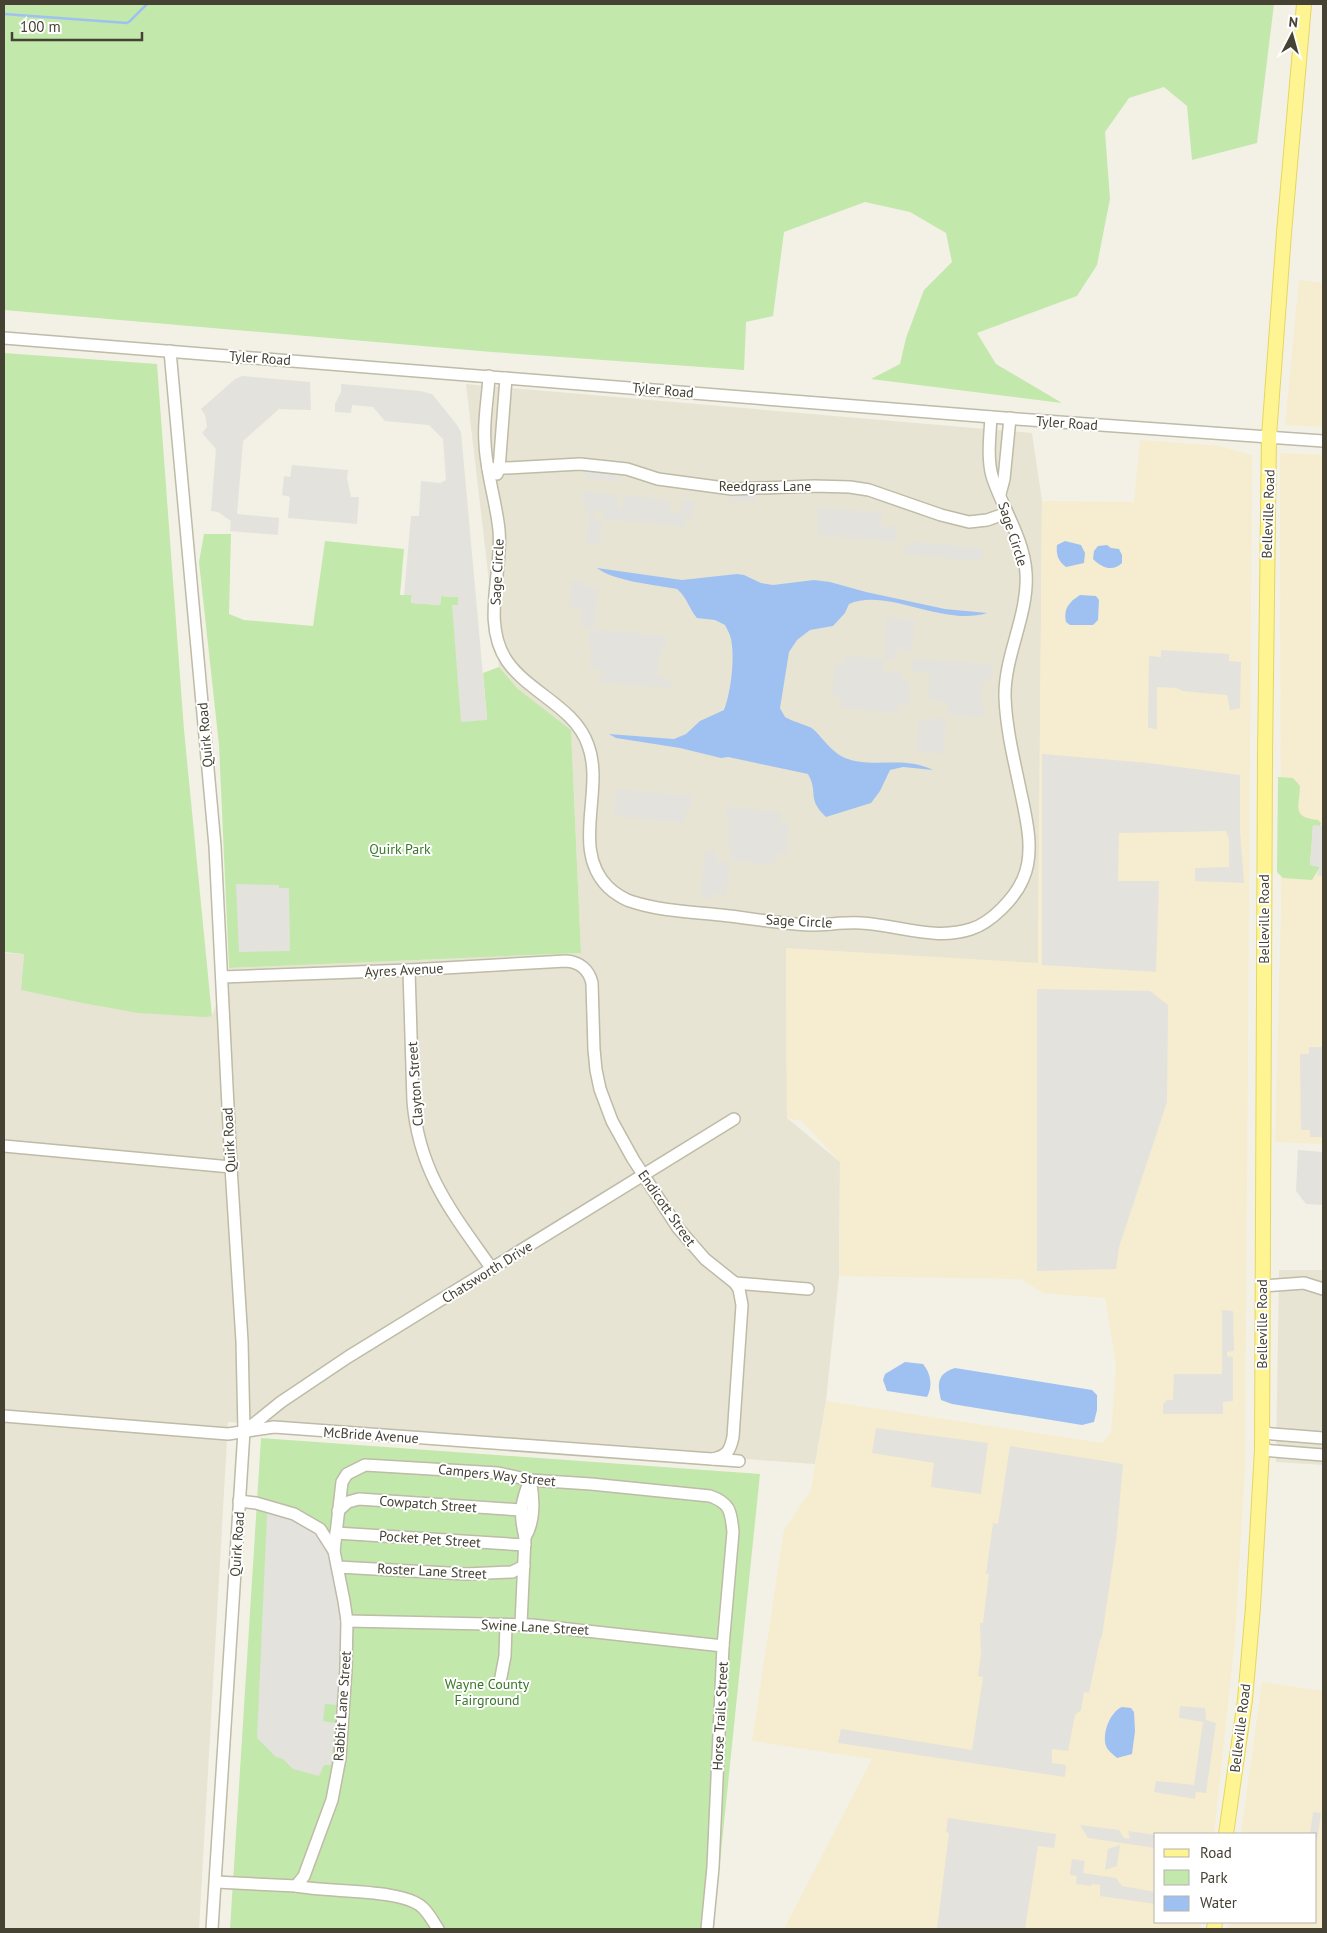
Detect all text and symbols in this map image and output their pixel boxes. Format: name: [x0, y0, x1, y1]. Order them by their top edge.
scale bar: [12, 10, 142, 42]
north arrow: [1267, 10, 1317, 60]
text: N: [1288, 13, 1299, 32]
text: 100 m: [20, 17, 61, 36]
street label: Tyler Road: [229, 347, 291, 369]
street label: Tyler Road: [631, 378, 695, 402]
street label: Tyler Road: [1036, 412, 1098, 434]
street label: Belleville Road: [1257, 469, 1279, 559]
street label: Reedgrass Lane: [719, 477, 811, 495]
street label: Sage Circle: [994, 499, 1032, 569]
street label: Sage Circle: [486, 538, 508, 606]
street label: Quirk Road: [193, 702, 217, 768]
park label: Quirk Park: [369, 840, 431, 858]
street label: Belleville Road: [1255, 874, 1273, 964]
street label: Sage Circle: [765, 910, 833, 932]
street label: Ayres Avenue: [364, 959, 444, 981]
street label: Clayton Street: [403, 1041, 427, 1127]
street label: Quirk Road: [218, 1107, 240, 1173]
street label: Endicott Street: [634, 1166, 700, 1250]
street label: Chatsworth Drive: [438, 1237, 536, 1307]
street label: Belleville Road: [1253, 1279, 1271, 1369]
street label: McBride Avenue: [323, 1423, 419, 1447]
street label: Campers Way Street: [437, 1460, 557, 1490]
street label: Cowpatch Street: [379, 1492, 478, 1516]
street label: Quirk Road: [226, 1511, 248, 1577]
street label: Pocket Pet Street: [379, 1526, 482, 1552]
street label: Roster Lane Street: [377, 1559, 487, 1583]
street label: Swine Lane Street: [481, 1615, 590, 1639]
street label: Rabbit Lane Street: [329, 1650, 355, 1762]
street label: Horse Trails Street: [708, 1661, 732, 1771]
park label: Wayne County Fairground: [445, 1675, 530, 1709]
street label: Belleville Road: [1226, 1683, 1254, 1773]
legend: [1154, 1833, 1317, 1923]
text: Road: [1200, 1843, 1232, 1862]
text: Park: [1200, 1868, 1228, 1887]
text: Water: [1200, 1893, 1237, 1912]

